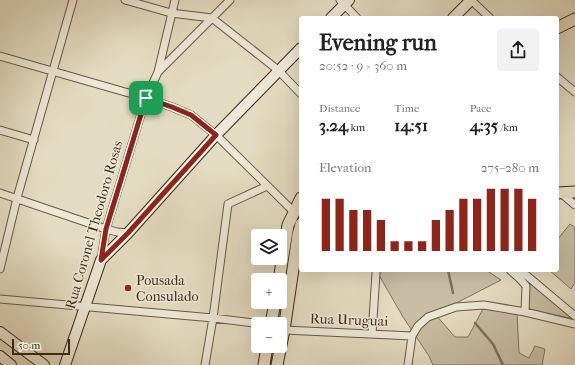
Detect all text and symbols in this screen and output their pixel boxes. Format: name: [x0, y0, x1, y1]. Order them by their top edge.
button: share: [497, 29, 539, 71]
text: Evening run: [319, 30, 437, 56]
text: 20:52 · 9 × 360 m: [319, 58, 407, 73]
pin: [129, 81, 163, 115]
icon: arrive: [135, 87, 157, 109]
text: Distance: [319, 102, 360, 115]
text: Time: [394, 102, 419, 115]
text: Pace: [470, 102, 492, 115]
text: 3.24: [319, 115, 348, 135]
text: 14:51: [394, 115, 428, 135]
text: 4:35: [470, 115, 498, 135]
text: km: [348, 121, 365, 134]
text: /km: [498, 121, 518, 134]
street label: Rua Coronel Theodoro Rosas: [62, 139, 126, 311]
text: Elevation: [319, 160, 372, 175]
text: 275–280 m: [481, 160, 539, 175]
map controls: [251, 229, 287, 353]
button: layers: [251, 229, 287, 265]
place label: Pousada Consulado: [136, 272, 199, 305]
button: +: [251, 273, 287, 309]
marker: Pousada Consulado: [123, 283, 133, 293]
street label: Rua Uruguai: [310, 310, 388, 330]
button: −: [251, 317, 287, 353]
scale bar: [12, 337, 70, 356]
text: 50 m: [18, 339, 40, 352]

